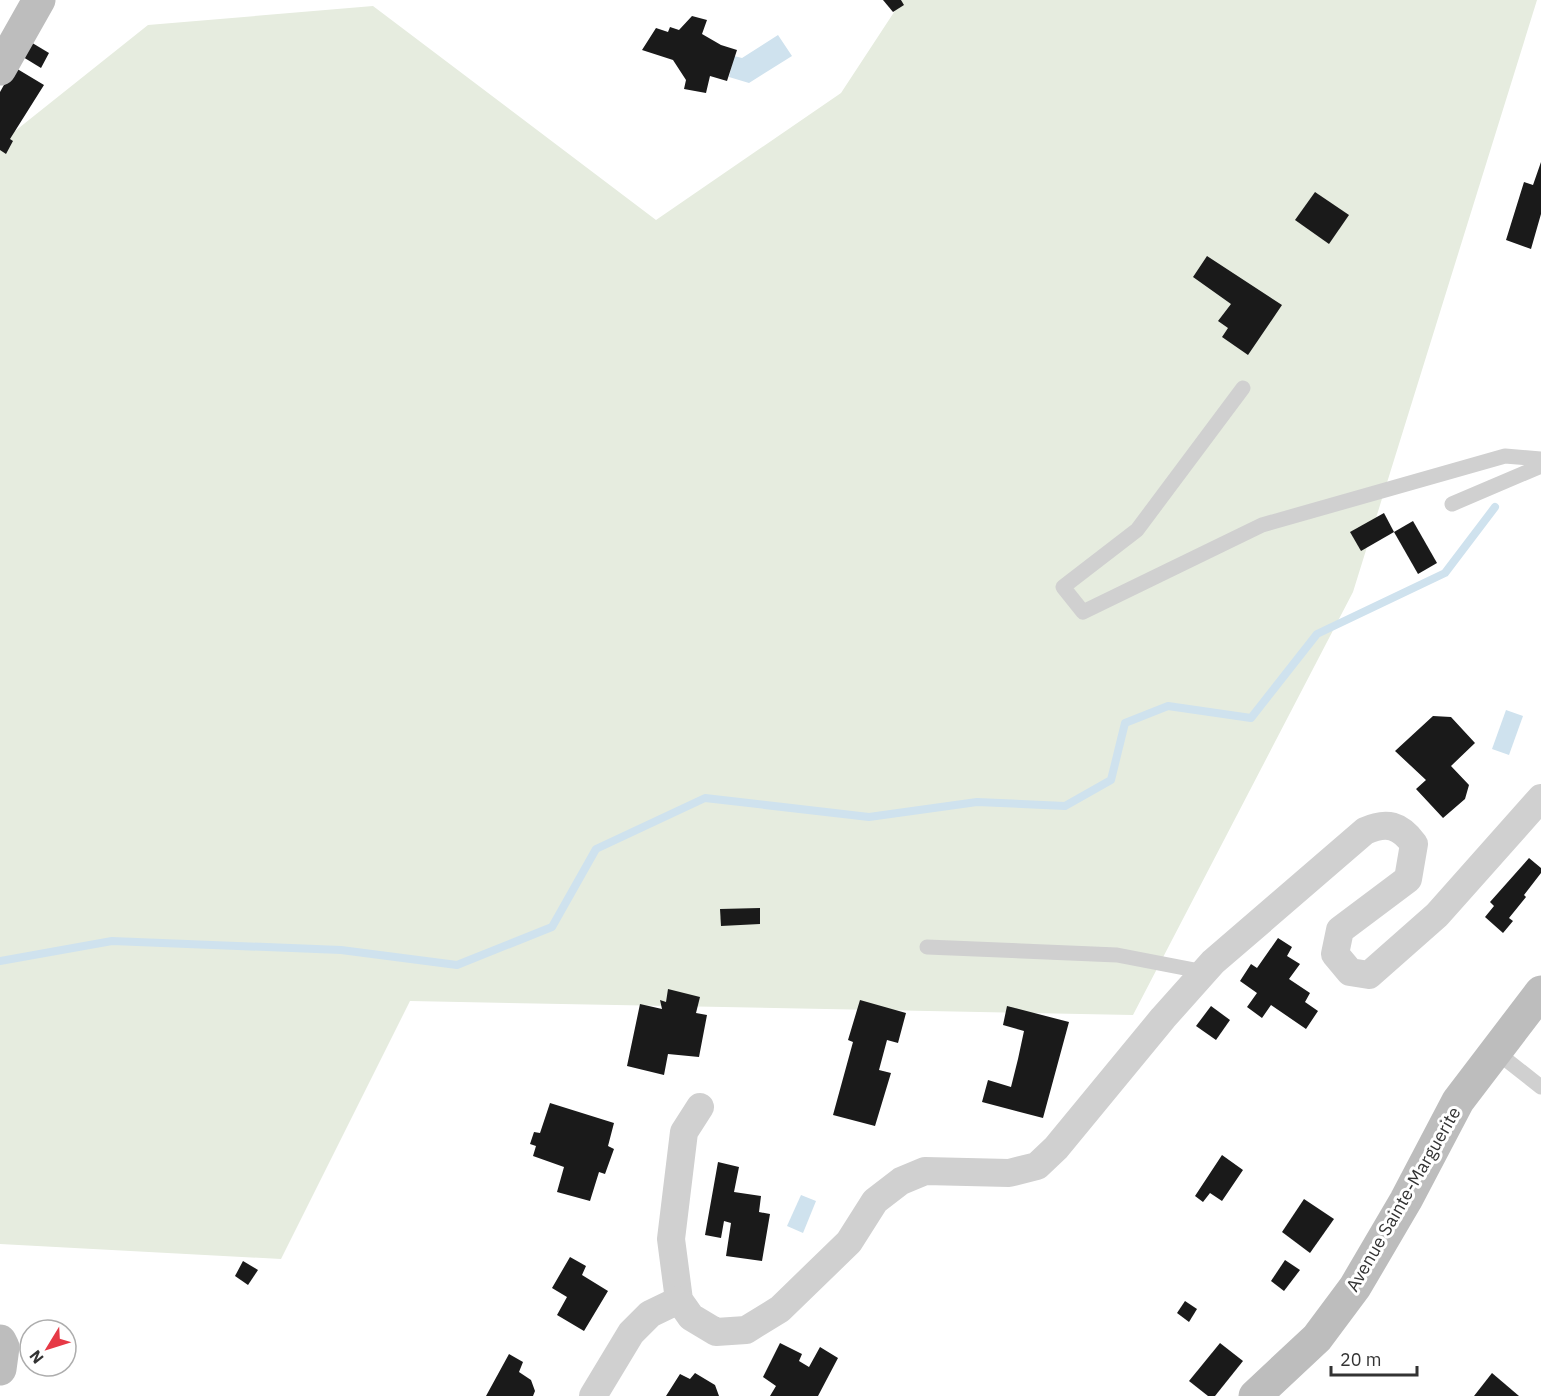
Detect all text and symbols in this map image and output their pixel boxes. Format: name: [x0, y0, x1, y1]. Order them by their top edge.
street label: Avenue Sainte-Marguerite: [1341, 1102, 1465, 1296]
north arrow: [18, 1318, 78, 1378]
scale bar: [1331, 1339, 1416, 1377]
text: N: [25, 1347, 48, 1368]
text: 20 m: [1340, 1348, 1382, 1371]

